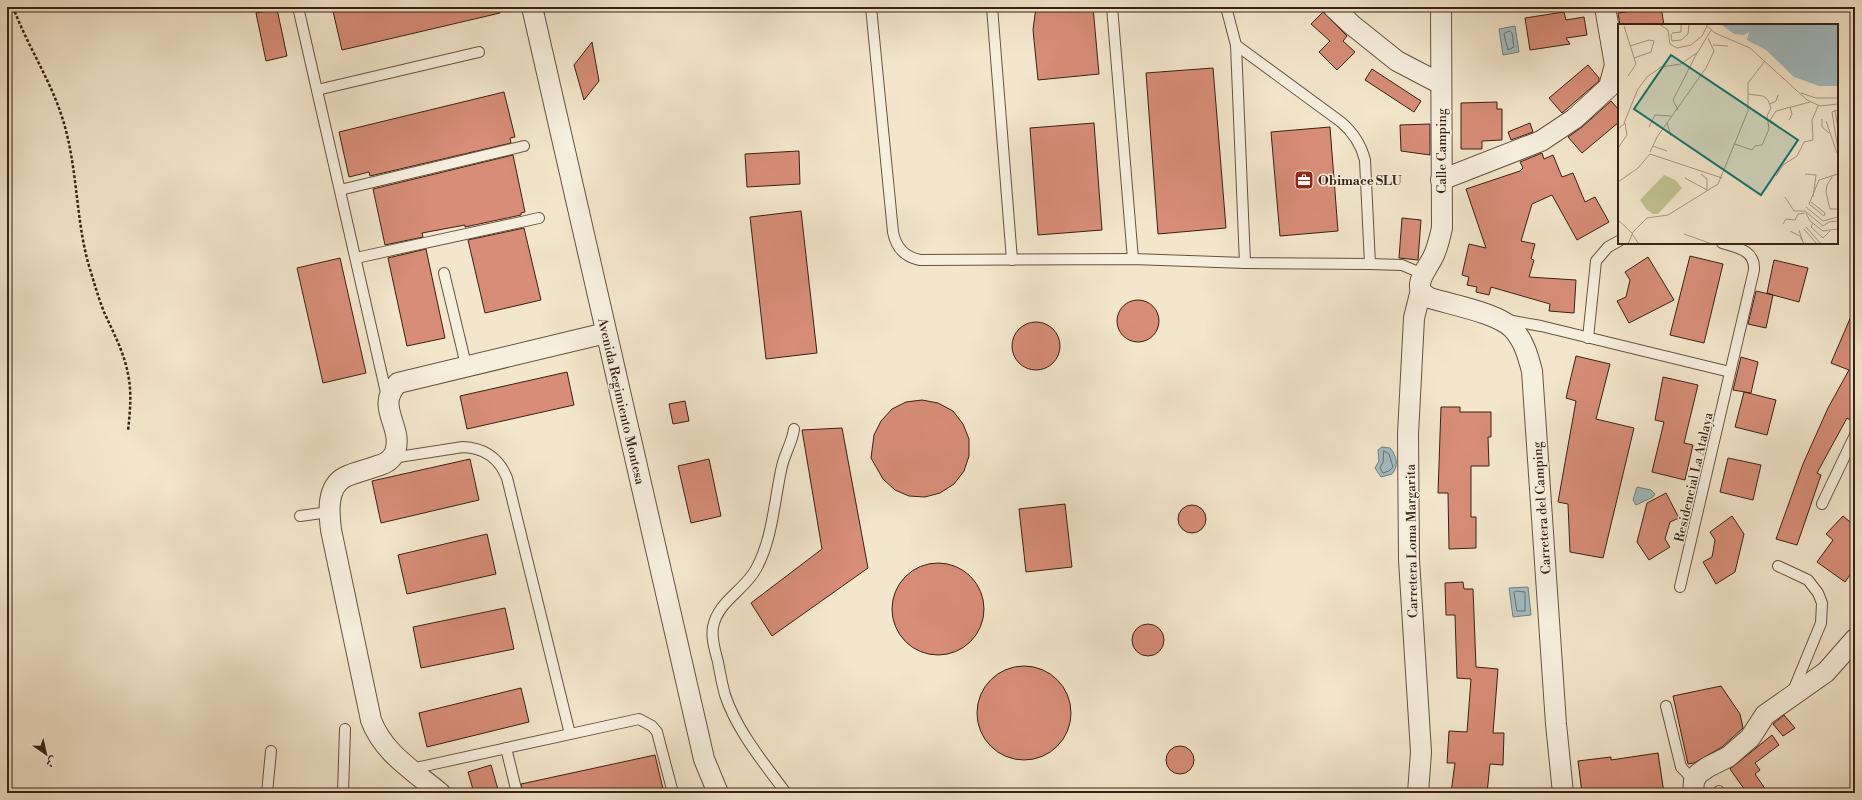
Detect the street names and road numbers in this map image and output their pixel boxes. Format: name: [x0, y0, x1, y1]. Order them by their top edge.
street label: Calle Camping: [1434, 108, 1450, 194]
street label: Avenida Regimiento Montesa: [594, 315, 648, 487]
street label: Residencial La Atalaya: [1671, 411, 1717, 544]
street label: Carretera del Camping: [1529, 441, 1555, 575]
street label: Carretera Loma Margarita: [1403, 463, 1421, 618]

